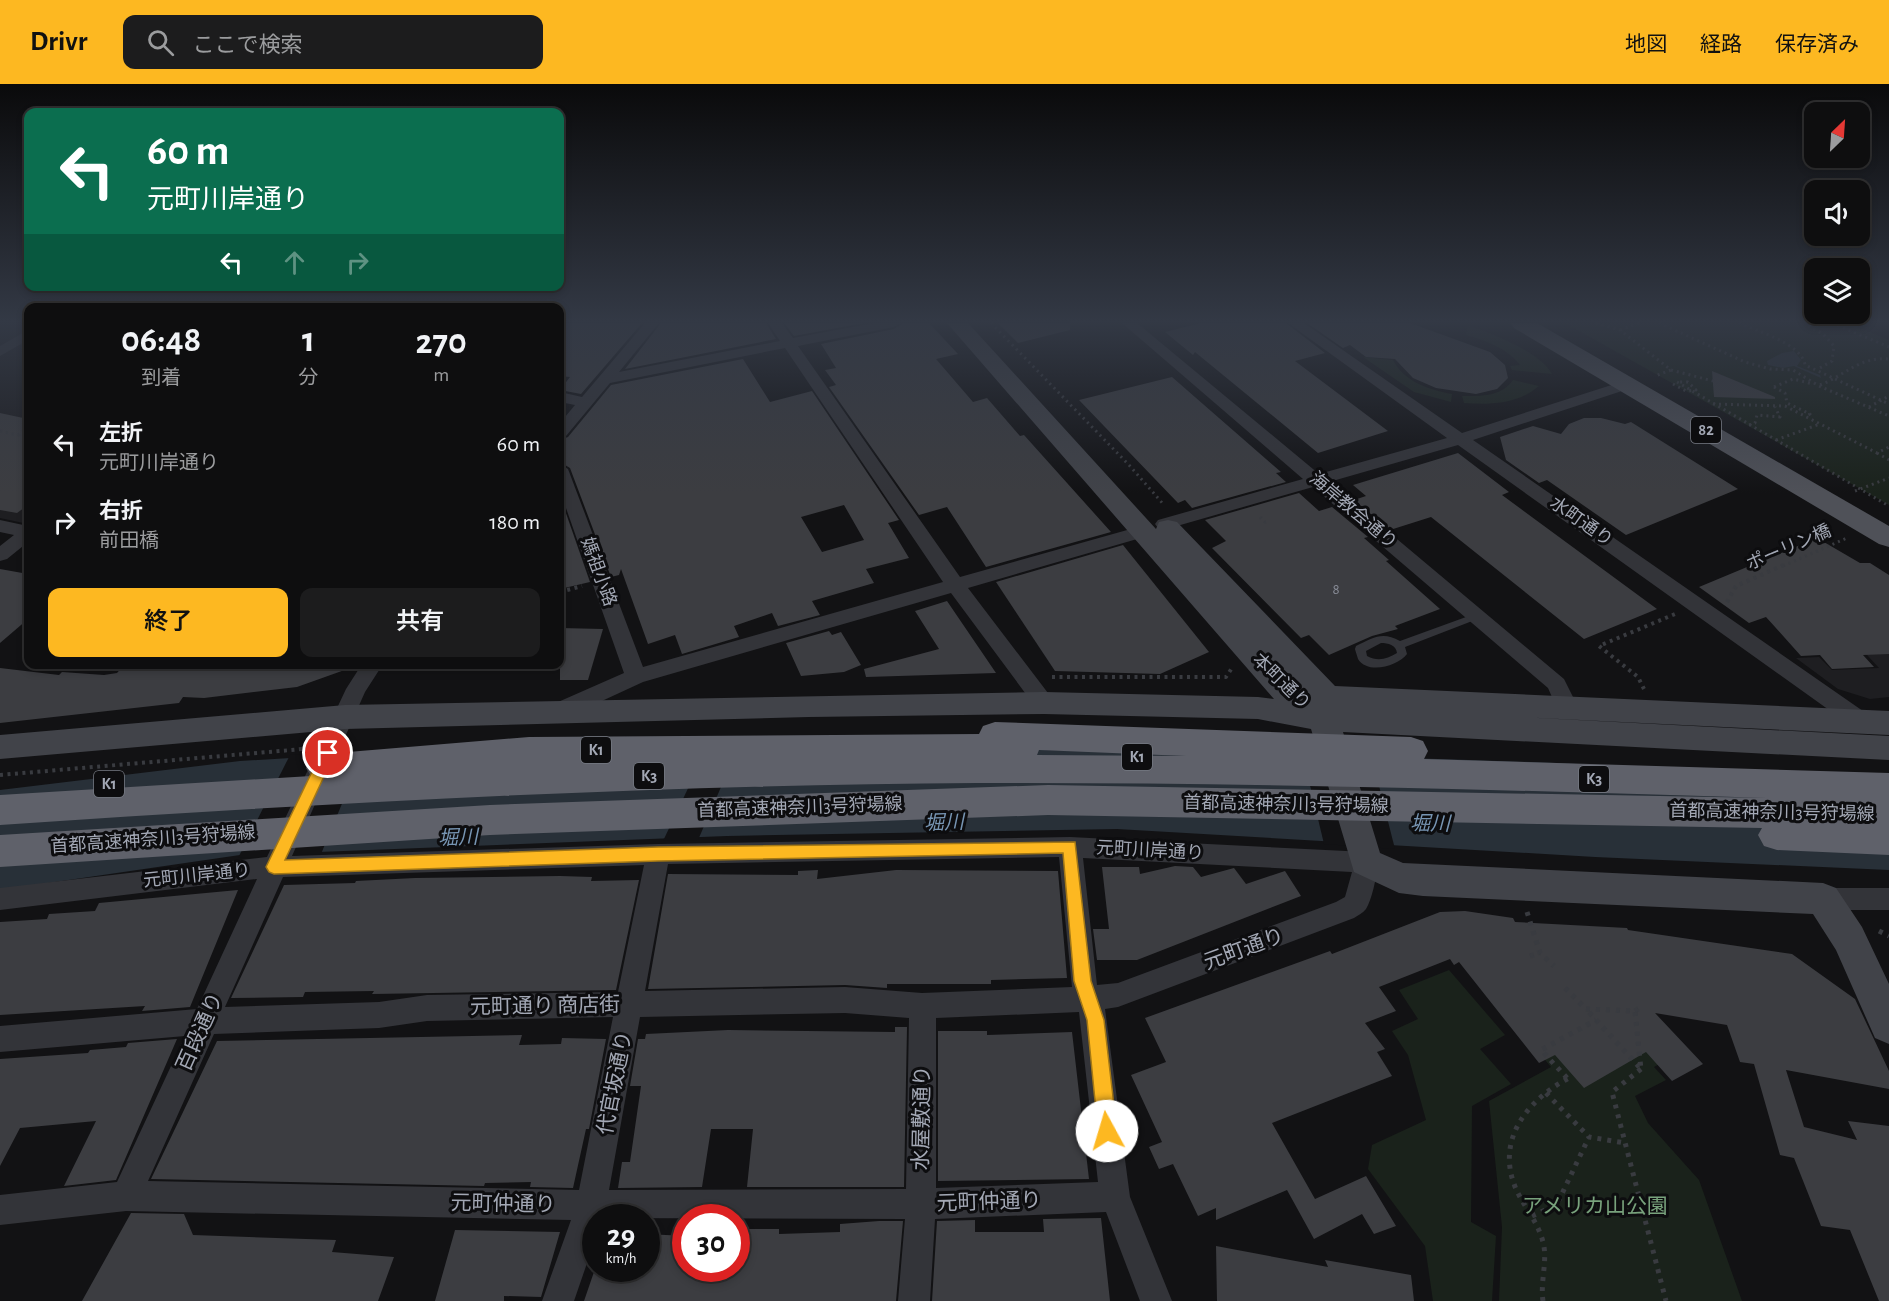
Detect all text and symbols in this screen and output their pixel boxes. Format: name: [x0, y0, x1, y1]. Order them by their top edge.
search box: [123, 15, 543, 69]
icon: search: [144, 26, 177, 59]
text: Drivr: [30, 28, 87, 56]
text: ここで検索: [192, 34, 303, 56]
text: 地図: [1625, 34, 1667, 55]
text: 経路: [1700, 34, 1742, 55]
text: 保存済み: [1775, 34, 1859, 55]
north arrow: [1804, 102, 1870, 168]
map controls: [1804, 102, 1870, 324]
text: 60 m: [147, 130, 229, 172]
icon: left: [48, 132, 126, 210]
button: sound: [1804, 180, 1870, 246]
text: 元町川岸通り: [147, 186, 309, 213]
icon: left: [215, 246, 248, 279]
icon: ahead: [278, 246, 311, 279]
icon: right: [341, 246, 374, 279]
button: layers: [1804, 258, 1870, 324]
text: 06:48: [121, 322, 201, 358]
text: 1: [302, 322, 315, 358]
text: 270: [416, 324, 467, 360]
text: m: [433, 365, 449, 385]
text: 到着: [141, 368, 181, 388]
text: 分: [298, 368, 318, 388]
road number: 82: [1691, 417, 1721, 443]
text: 左折: [99, 422, 143, 444]
icon: left: [48, 428, 81, 461]
text: 60 m: [497, 433, 540, 455]
text: 元町川岸通り: [99, 453, 219, 473]
street label: 海岸教会通り: [1306, 468, 1401, 553]
street label: 水町通り: [1546, 493, 1616, 550]
text: 右折: [99, 500, 143, 522]
icon: right: [48, 506, 81, 539]
text: 180 m: [489, 511, 540, 533]
street label: ポーリン橋: [1744, 521, 1834, 574]
text: 前田橋: [99, 531, 159, 551]
street label: 媽祖小路: [577, 535, 620, 609]
house number: 8: [1332, 582, 1340, 597]
button: 終了: [48, 588, 288, 657]
button: 共有: [300, 588, 540, 657]
street label: 本町通り: [1249, 650, 1314, 713]
pin: [302, 727, 353, 778]
icon: arrive: [311, 736, 344, 769]
road number: K1: [581, 737, 611, 763]
road number: K1: [1122, 744, 1152, 770]
road number: K3: [634, 763, 664, 789]
road number: K3: [1579, 766, 1609, 792]
road number: K1: [94, 771, 124, 797]
street label: 首都高速神奈川3号狩場線: [1183, 792, 1389, 816]
street label: 首都高速神奈川3号狩場線: [697, 793, 903, 821]
street label: 首都高速神奈川3号狩場線: [1669, 800, 1875, 824]
water label: 堀川: [924, 811, 966, 834]
water label: 堀川: [1410, 813, 1452, 834]
street label: 首都高速神奈川3号狩場線: [50, 822, 256, 856]
water label: 堀川: [438, 826, 480, 849]
street label: 元町川岸通り: [1096, 838, 1204, 863]
street label: 元町川岸通り: [142, 860, 252, 891]
street label: 元町通り: [1201, 924, 1287, 973]
street label: 百段通り: [172, 989, 227, 1075]
street label: 元町通り 商店街: [470, 993, 620, 1018]
street label: 代官坂通り: [594, 1029, 635, 1137]
street label: 水屋敷通り: [910, 1065, 933, 1171]
position arrow: [1075, 1099, 1139, 1163]
street label: 元町仲通り: [936, 1189, 1042, 1214]
street label: 元町仲通り: [450, 1192, 556, 1215]
park label: アメリカ山公園: [1522, 1195, 1668, 1217]
speed limit sign: 30: [672, 1204, 750, 1282]
text: 29: [607, 1221, 635, 1251]
text: km/h: [606, 1251, 636, 1266]

